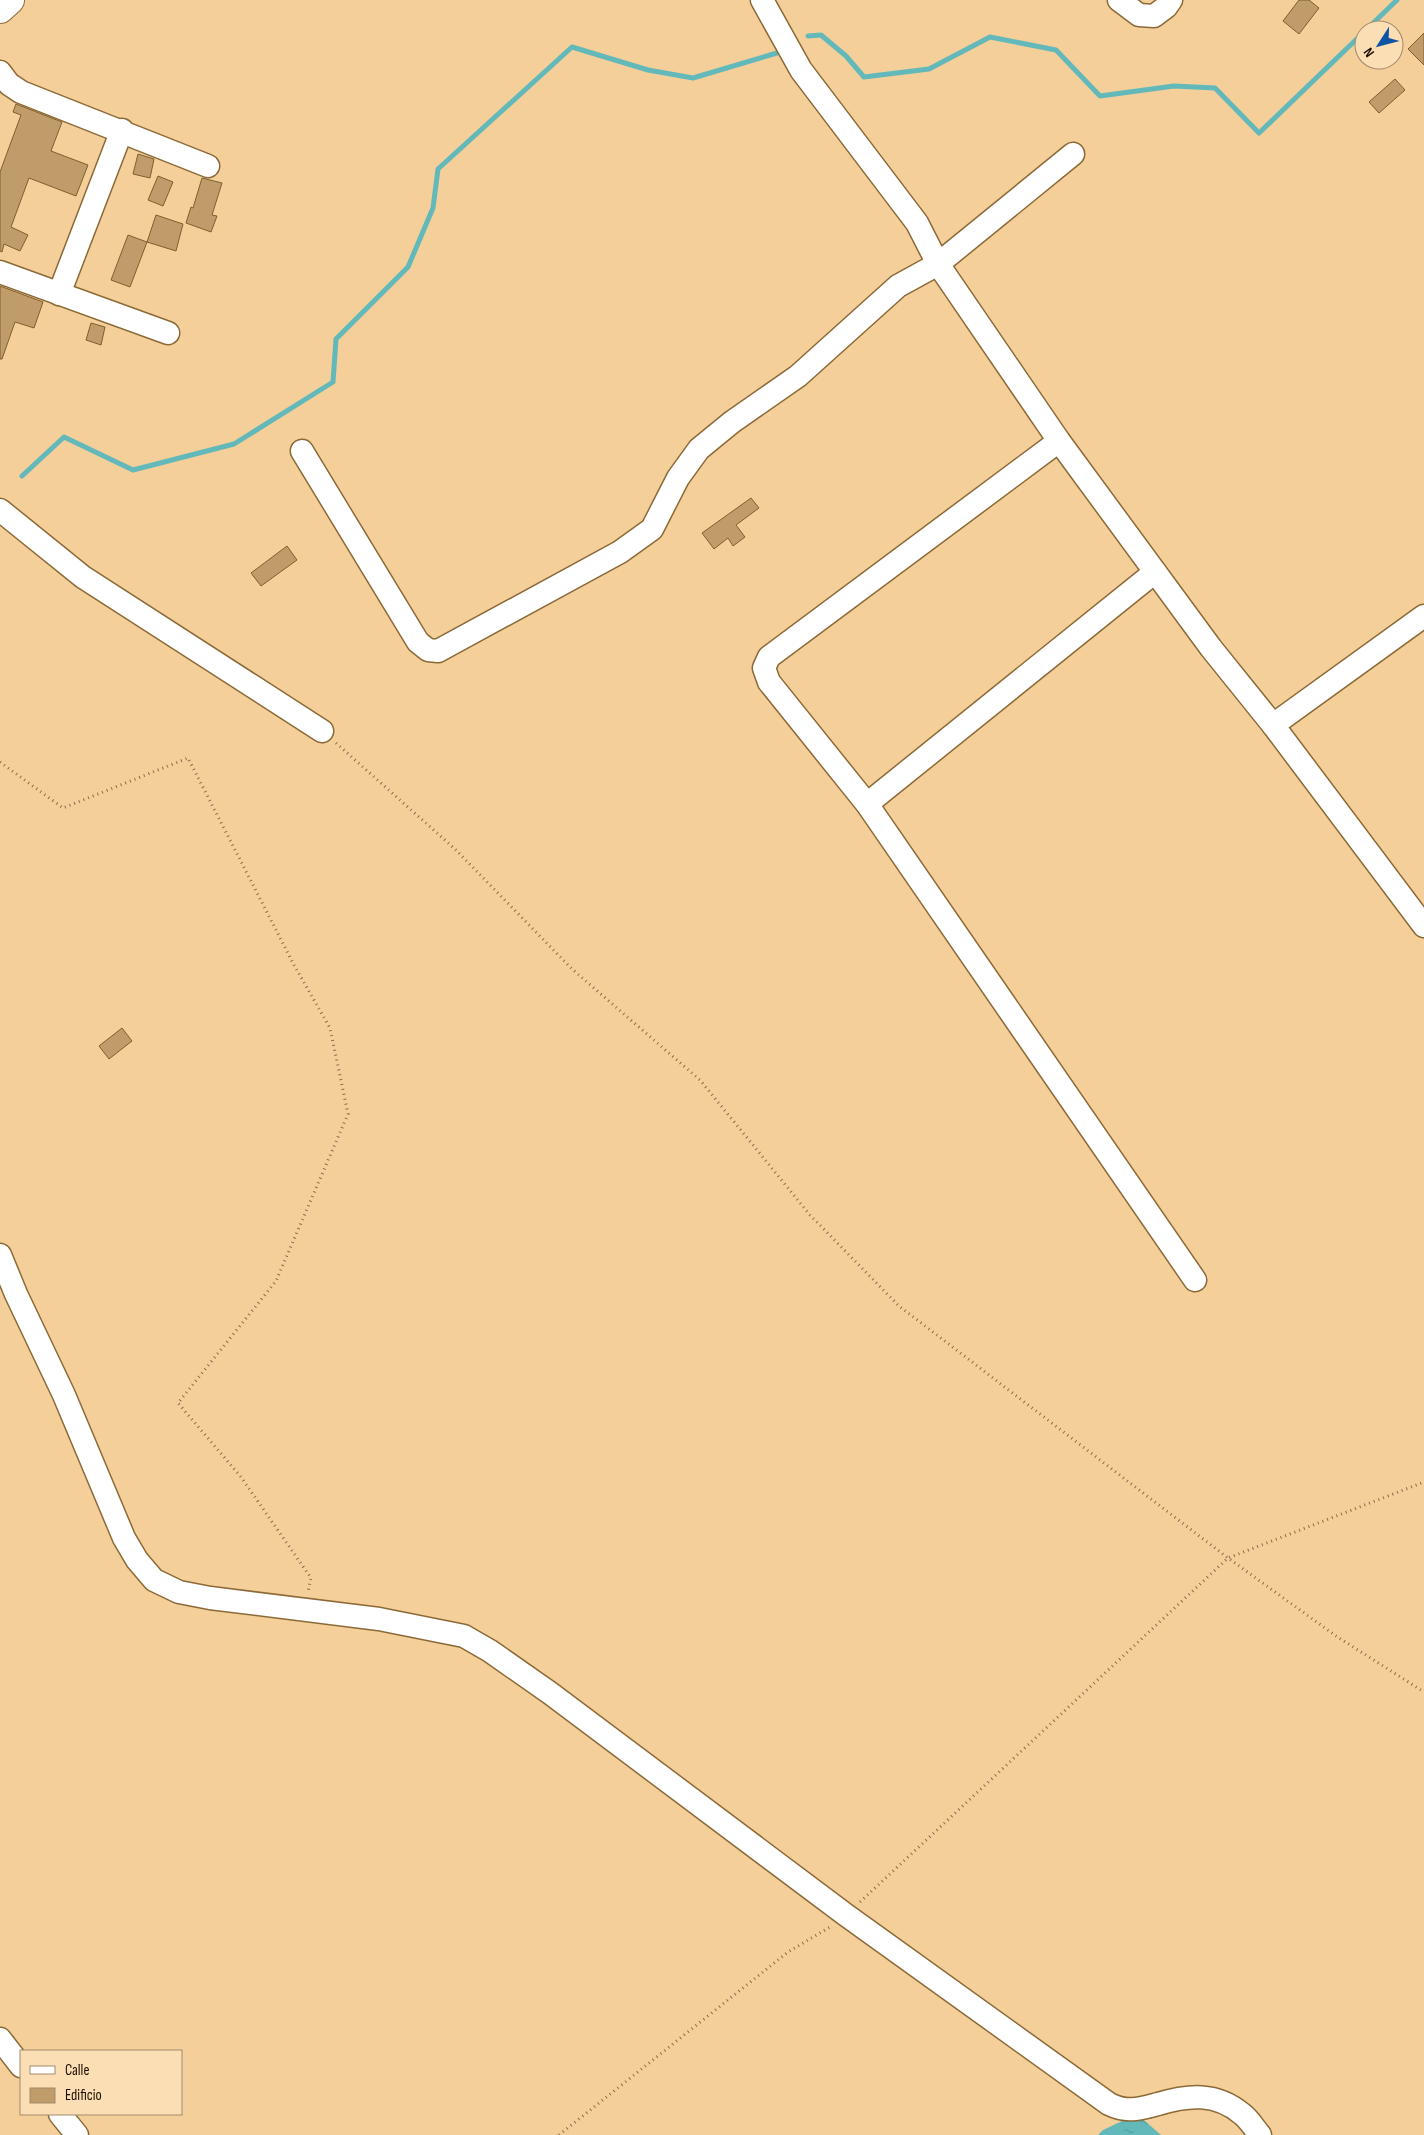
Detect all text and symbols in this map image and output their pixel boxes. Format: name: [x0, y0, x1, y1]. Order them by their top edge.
north arrow: [1354, 20, 1404, 70]
text: N: [1360, 44, 1378, 60]
legend: [20, 2050, 182, 2115]
text: Calle: [65, 2061, 89, 2080]
text: Edificio: [65, 2086, 102, 2105]

